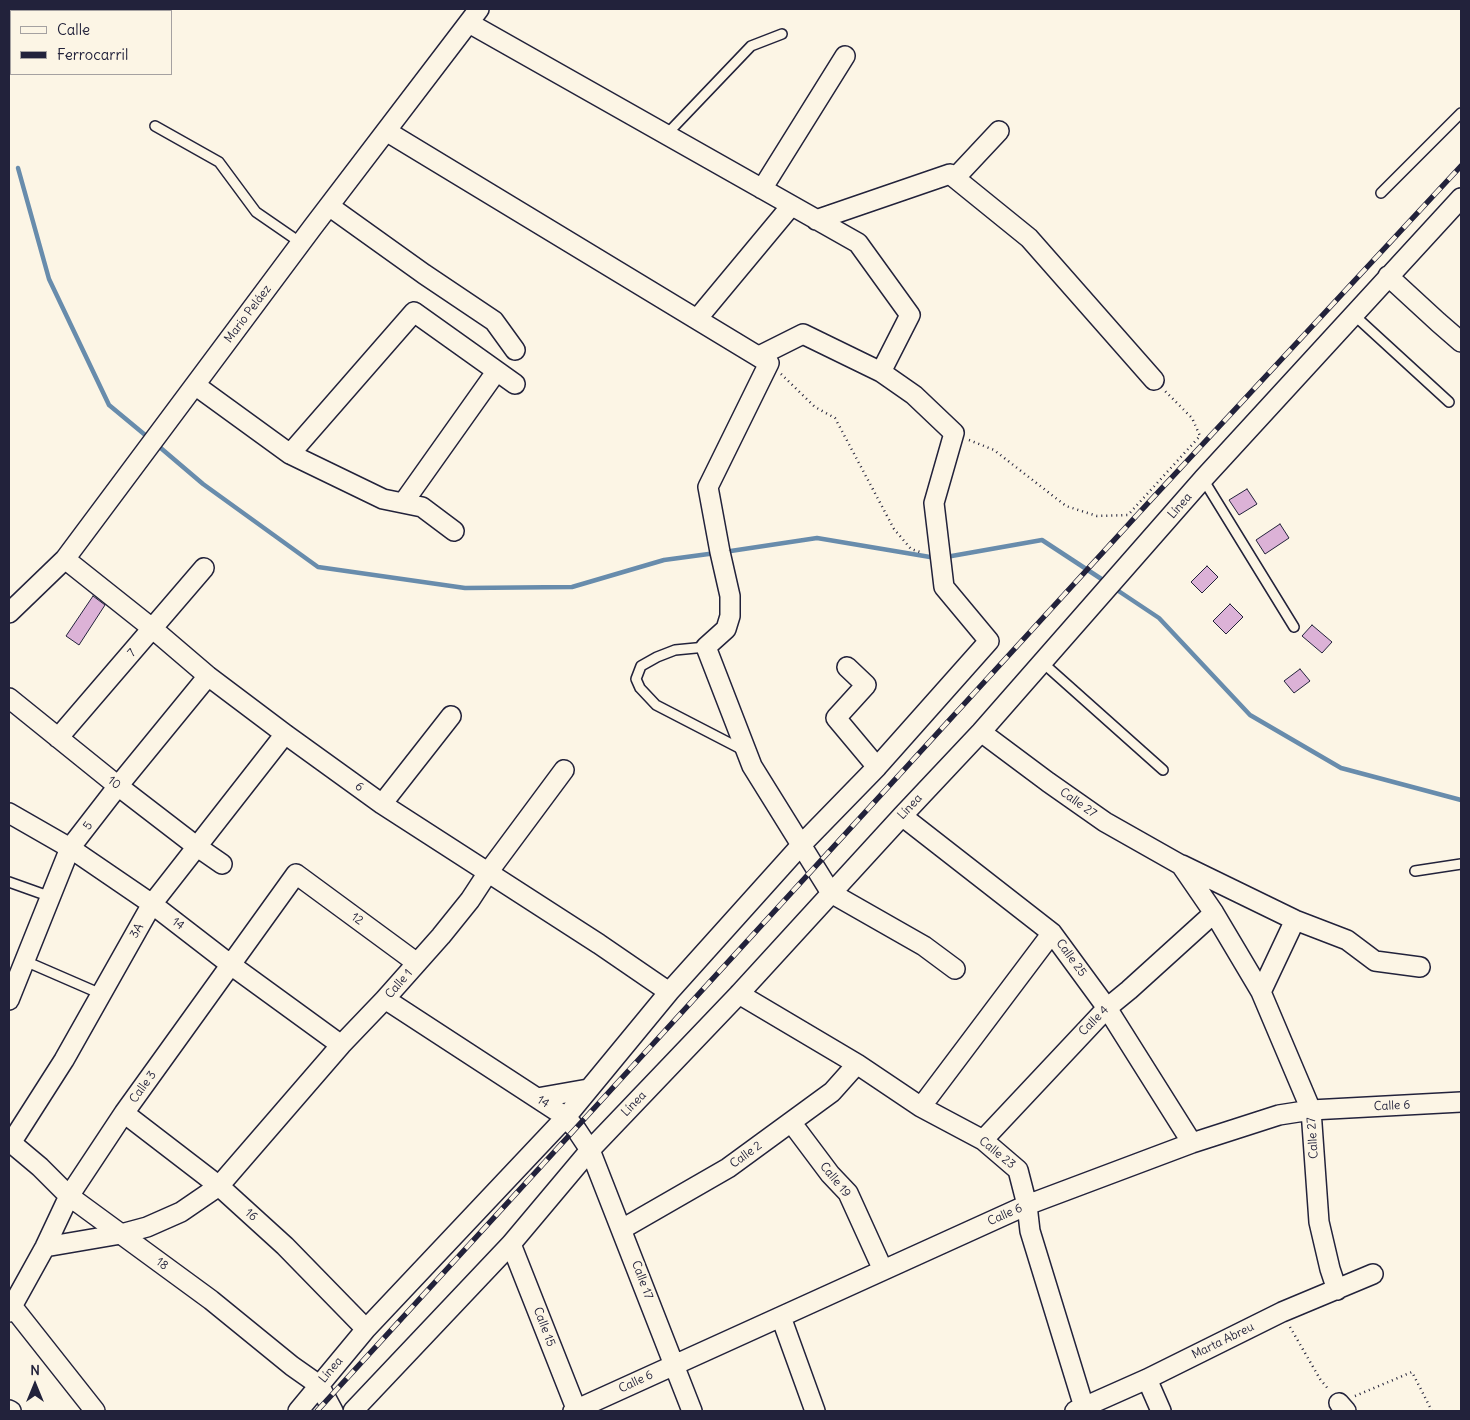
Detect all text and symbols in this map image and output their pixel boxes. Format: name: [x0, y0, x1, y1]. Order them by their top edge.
legend: [10, 10, 172, 75]
text: Calle: [57, 20, 90, 39]
text: Ferrocarril: [57, 45, 128, 64]
street label: Mario Peláez: [222, 282, 274, 346]
street label: Línea: [1165, 490, 1195, 522]
street label: 7: [125, 646, 139, 660]
street label: 10: [105, 773, 123, 793]
street label: 6: [352, 779, 366, 795]
street label: Calle 27: [1057, 785, 1099, 821]
street label: Línea: [895, 791, 925, 823]
street label: 5: [80, 819, 96, 833]
street label: 12: [348, 910, 366, 928]
street label: 14: [169, 915, 187, 933]
street label: 3A: [127, 921, 147, 941]
street label: Calle 25: [1053, 936, 1089, 980]
street label: Calle 1: [382, 966, 416, 1002]
street label: Calle 4: [1076, 1003, 1112, 1039]
street label: Calle 3: [127, 1068, 159, 1106]
street label: Línea: [619, 1088, 649, 1120]
street label: 14: [534, 1093, 552, 1111]
street label: Calle 6: [1374, 1098, 1410, 1114]
street label: Calle 27: [1304, 1117, 1322, 1159]
street label: Calle 23: [976, 1134, 1018, 1172]
street label: Calle 2: [727, 1139, 765, 1171]
street label: Calle 19: [816, 1160, 854, 1200]
street label: Calle 6: [986, 1201, 1024, 1229]
street label: 16: [242, 1206, 260, 1224]
street label: 18: [153, 1255, 171, 1273]
street label: Calle 17: [628, 1259, 656, 1301]
street label: Calle 15: [530, 1305, 558, 1349]
street label: Marta Abreu: [1190, 1320, 1256, 1362]
street label: Línea: [316, 1354, 346, 1386]
north arrow: [10, 1360, 60, 1410]
text: N: [30, 1361, 40, 1379]
street label: Calle 6: [617, 1368, 655, 1396]

